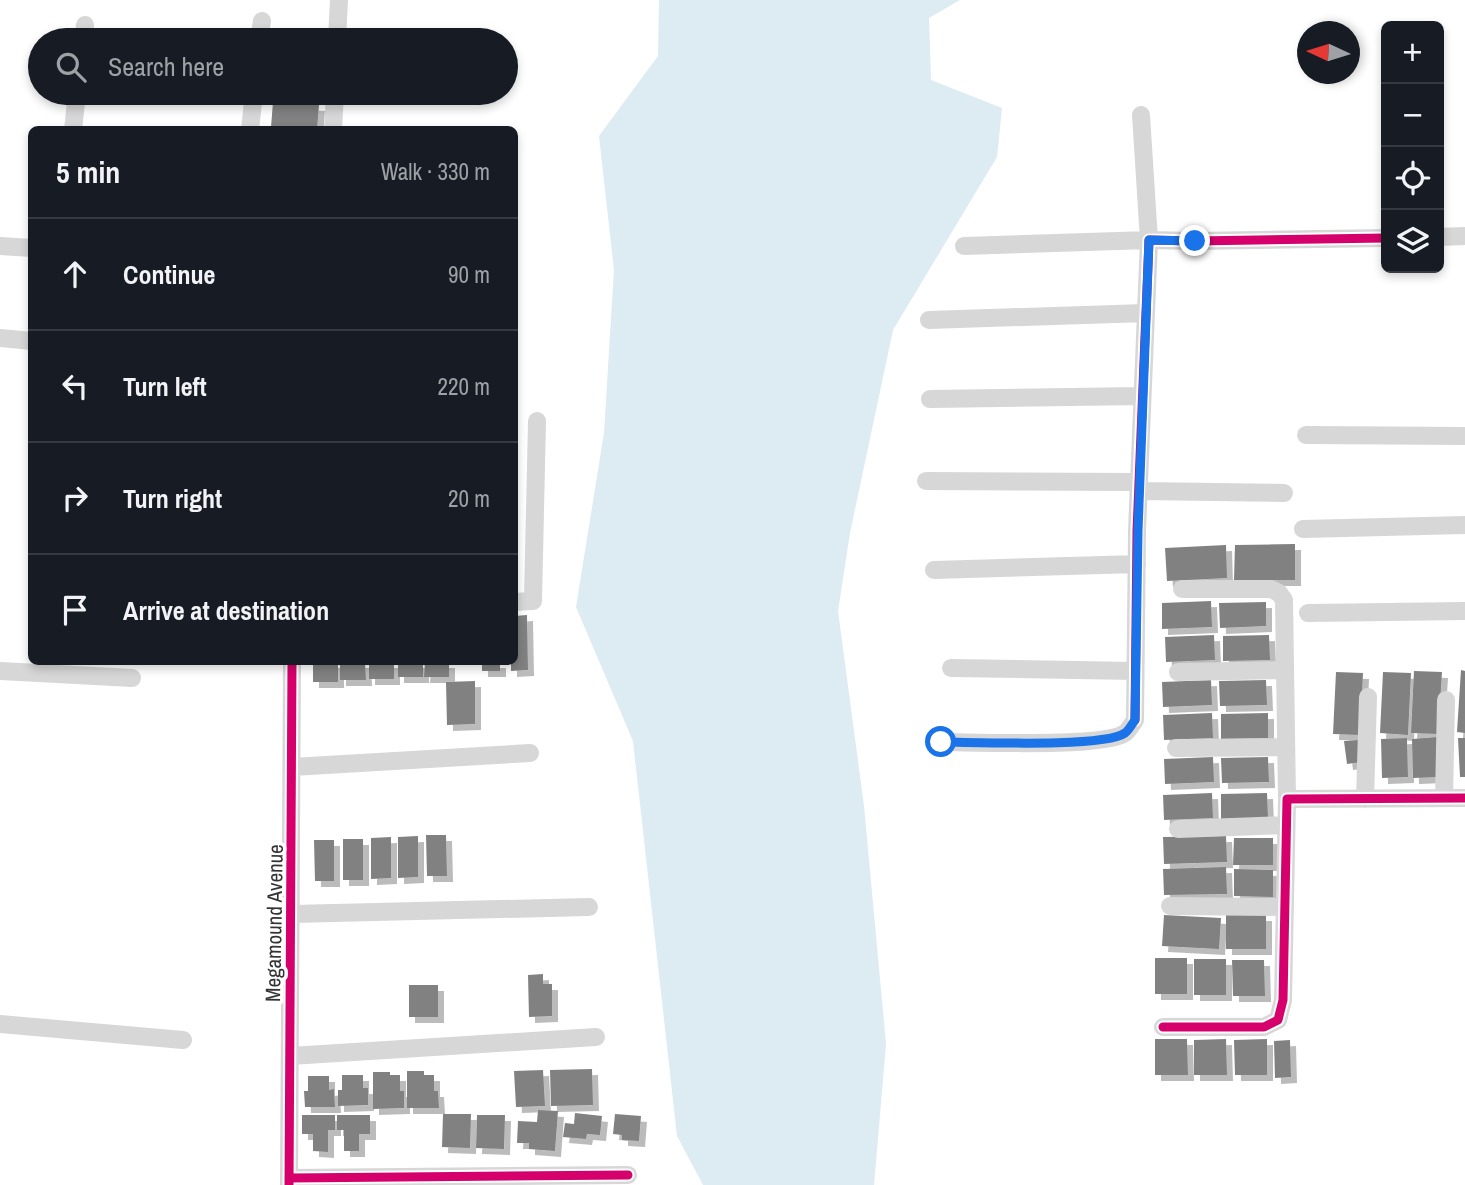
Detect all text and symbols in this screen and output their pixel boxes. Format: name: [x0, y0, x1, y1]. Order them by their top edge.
north arrow: [1297, 21, 1360, 84]
map controls: [1381, 21, 1444, 273]
button: +: [1381, 21, 1444, 84]
search box: [28, 28, 518, 105]
icon: search: [52, 48, 90, 86]
text: Search here: [108, 49, 224, 84]
button: −: [1381, 84, 1444, 147]
button: locate: [1381, 147, 1444, 210]
text: 5 min: [56, 152, 120, 192]
text: Walk · 330 m: [381, 156, 490, 187]
button: layers: [1381, 210, 1444, 273]
route end: [1179, 225, 1210, 256]
icon: ahead: [56, 255, 94, 293]
text: Continue: [123, 257, 215, 292]
text: 90 m: [448, 259, 490, 290]
icon: left: [56, 367, 94, 405]
text: Turn left: [123, 369, 207, 404]
text: 220 m: [438, 371, 490, 402]
icon: right: [56, 479, 94, 517]
text: Turn right: [123, 481, 222, 516]
text: 20 m: [448, 483, 490, 514]
icon: arrive: [56, 591, 94, 629]
text: Arrive at destination: [123, 593, 329, 628]
route start: [925, 726, 956, 757]
street label: Megamound Avenue: [258, 844, 290, 1002]

